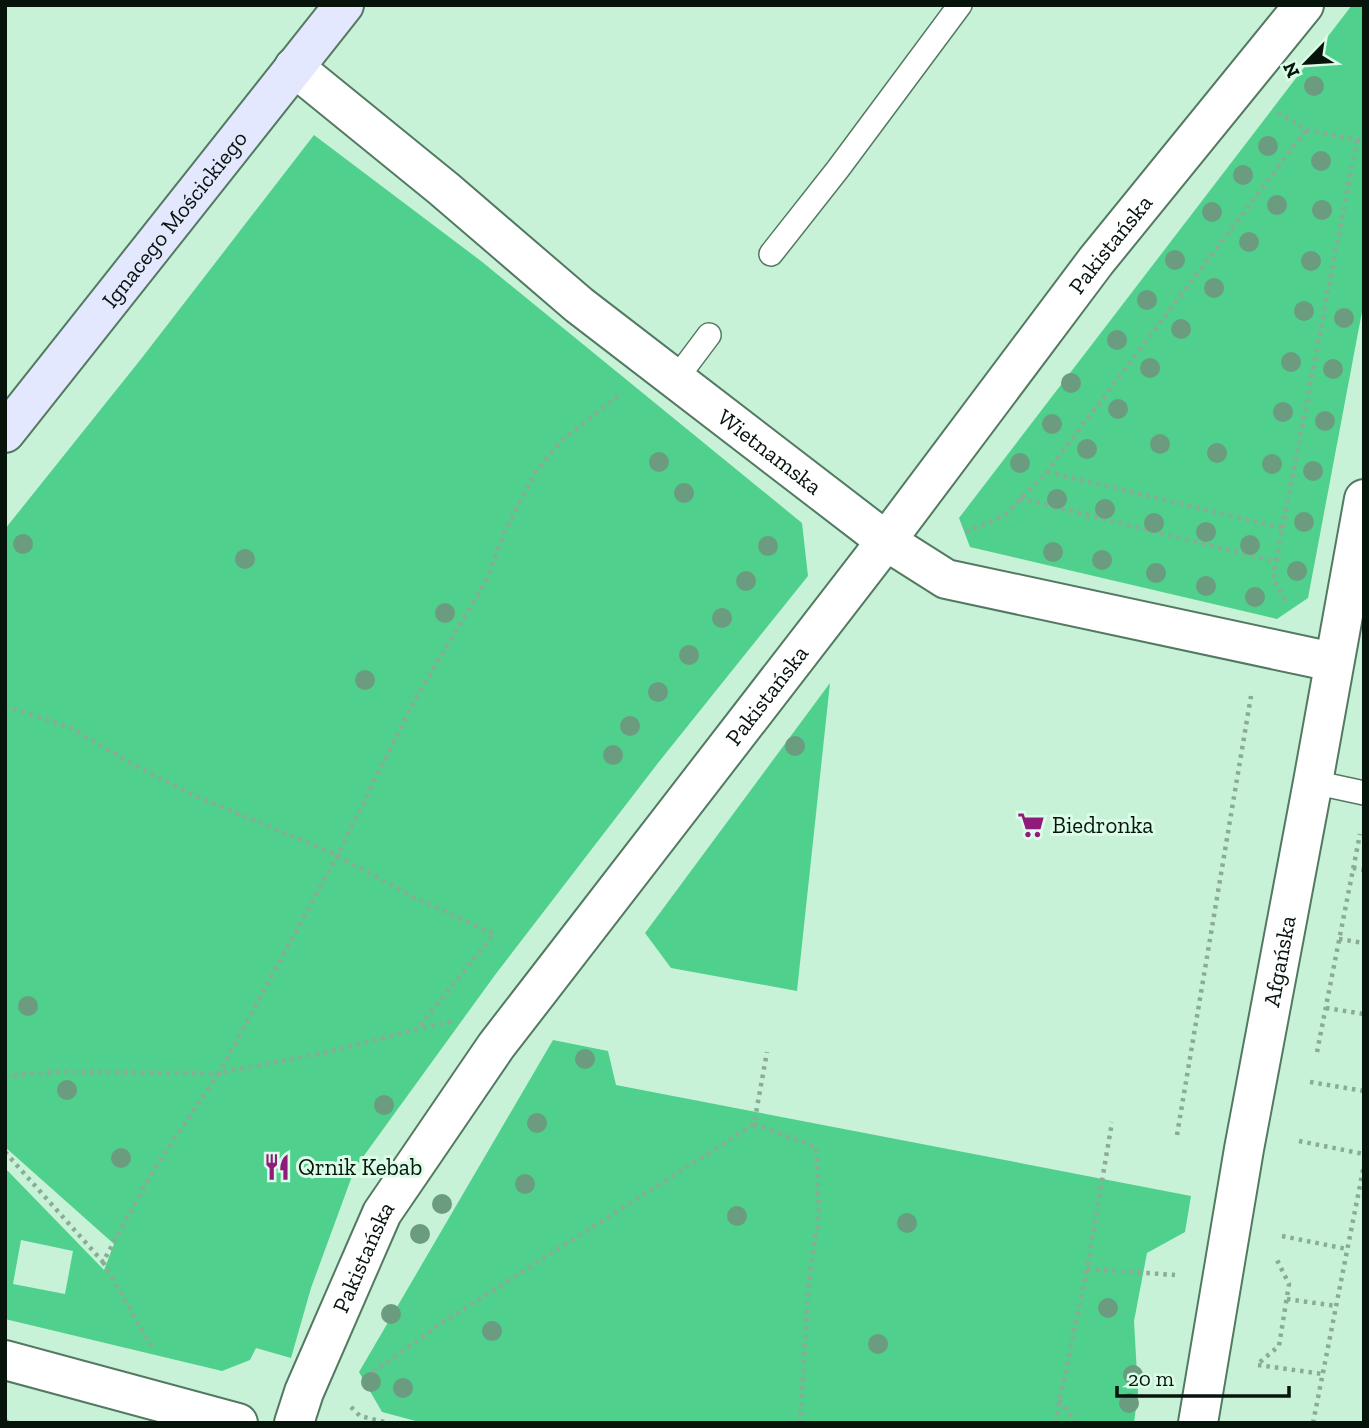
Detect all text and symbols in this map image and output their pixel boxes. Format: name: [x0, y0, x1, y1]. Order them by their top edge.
north arrow: [1271, 28, 1341, 98]
text: N: [1278, 59, 1305, 81]
street label: Ignacego Mościckiego: [96, 125, 253, 313]
street label: Pakistańska: [1062, 189, 1158, 299]
street label: Wietnamska: [712, 403, 828, 501]
street label: Pakistańska: [719, 640, 814, 751]
supermarket icon: Biedronka: [1016, 810, 1046, 840]
place label: Biedronka: [1052, 811, 1153, 839]
street label: Afgańska: [1257, 913, 1302, 1009]
restaurant icon: Qrnik Kebab: [262, 1152, 292, 1182]
place label: Qrnik Kebab: [298, 1153, 422, 1181]
street label: Pakistańska: [326, 1196, 400, 1317]
scale bar: [1117, 1354, 1288, 1398]
text: 20 m: [1128, 1366, 1174, 1391]

